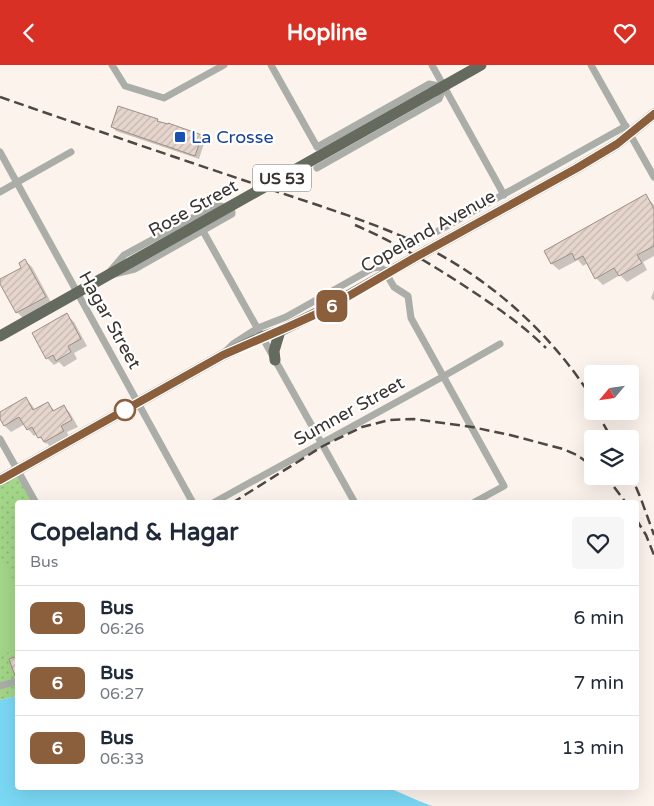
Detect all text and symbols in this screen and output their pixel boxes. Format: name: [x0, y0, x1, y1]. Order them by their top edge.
icon: back: [15, 19, 43, 47]
icon: heart: [611, 19, 639, 47]
text: Hopline: [287, 20, 367, 46]
place label: La Crosse: [191, 126, 274, 148]
marker: La Crosse: [173, 130, 187, 144]
road number: US 53: [253, 165, 311, 191]
street label: Rose Street: [144, 174, 242, 242]
street label: Copeland Avenue: [357, 185, 499, 277]
street label: Hagar Street: [74, 267, 146, 373]
line badge: 6: [316, 290, 348, 322]
text: 6: [326, 295, 338, 317]
north arrow: [584, 365, 639, 420]
map controls: [584, 365, 639, 485]
street label: Sumner Street: [290, 372, 408, 450]
unlabelled marker: [114, 399, 136, 421]
button: layers: [584, 430, 639, 485]
button: heart: [572, 517, 624, 569]
text: Copeland & Hagar: [30, 518, 238, 547]
text: Bus: [30, 552, 58, 572]
text: Bus: [100, 597, 134, 619]
text: 6: [52, 607, 63, 629]
text: 6 min: [573, 607, 624, 629]
text: 06:26: [100, 619, 144, 639]
text: Bus: [100, 662, 134, 684]
text: 6: [52, 672, 63, 694]
text: 7 min: [573, 672, 624, 694]
text: 06:27: [100, 684, 144, 704]
text: Bus: [100, 727, 134, 749]
text: 6: [52, 737, 63, 759]
text: 13 min: [561, 737, 624, 759]
text: 06:33: [100, 749, 144, 769]

